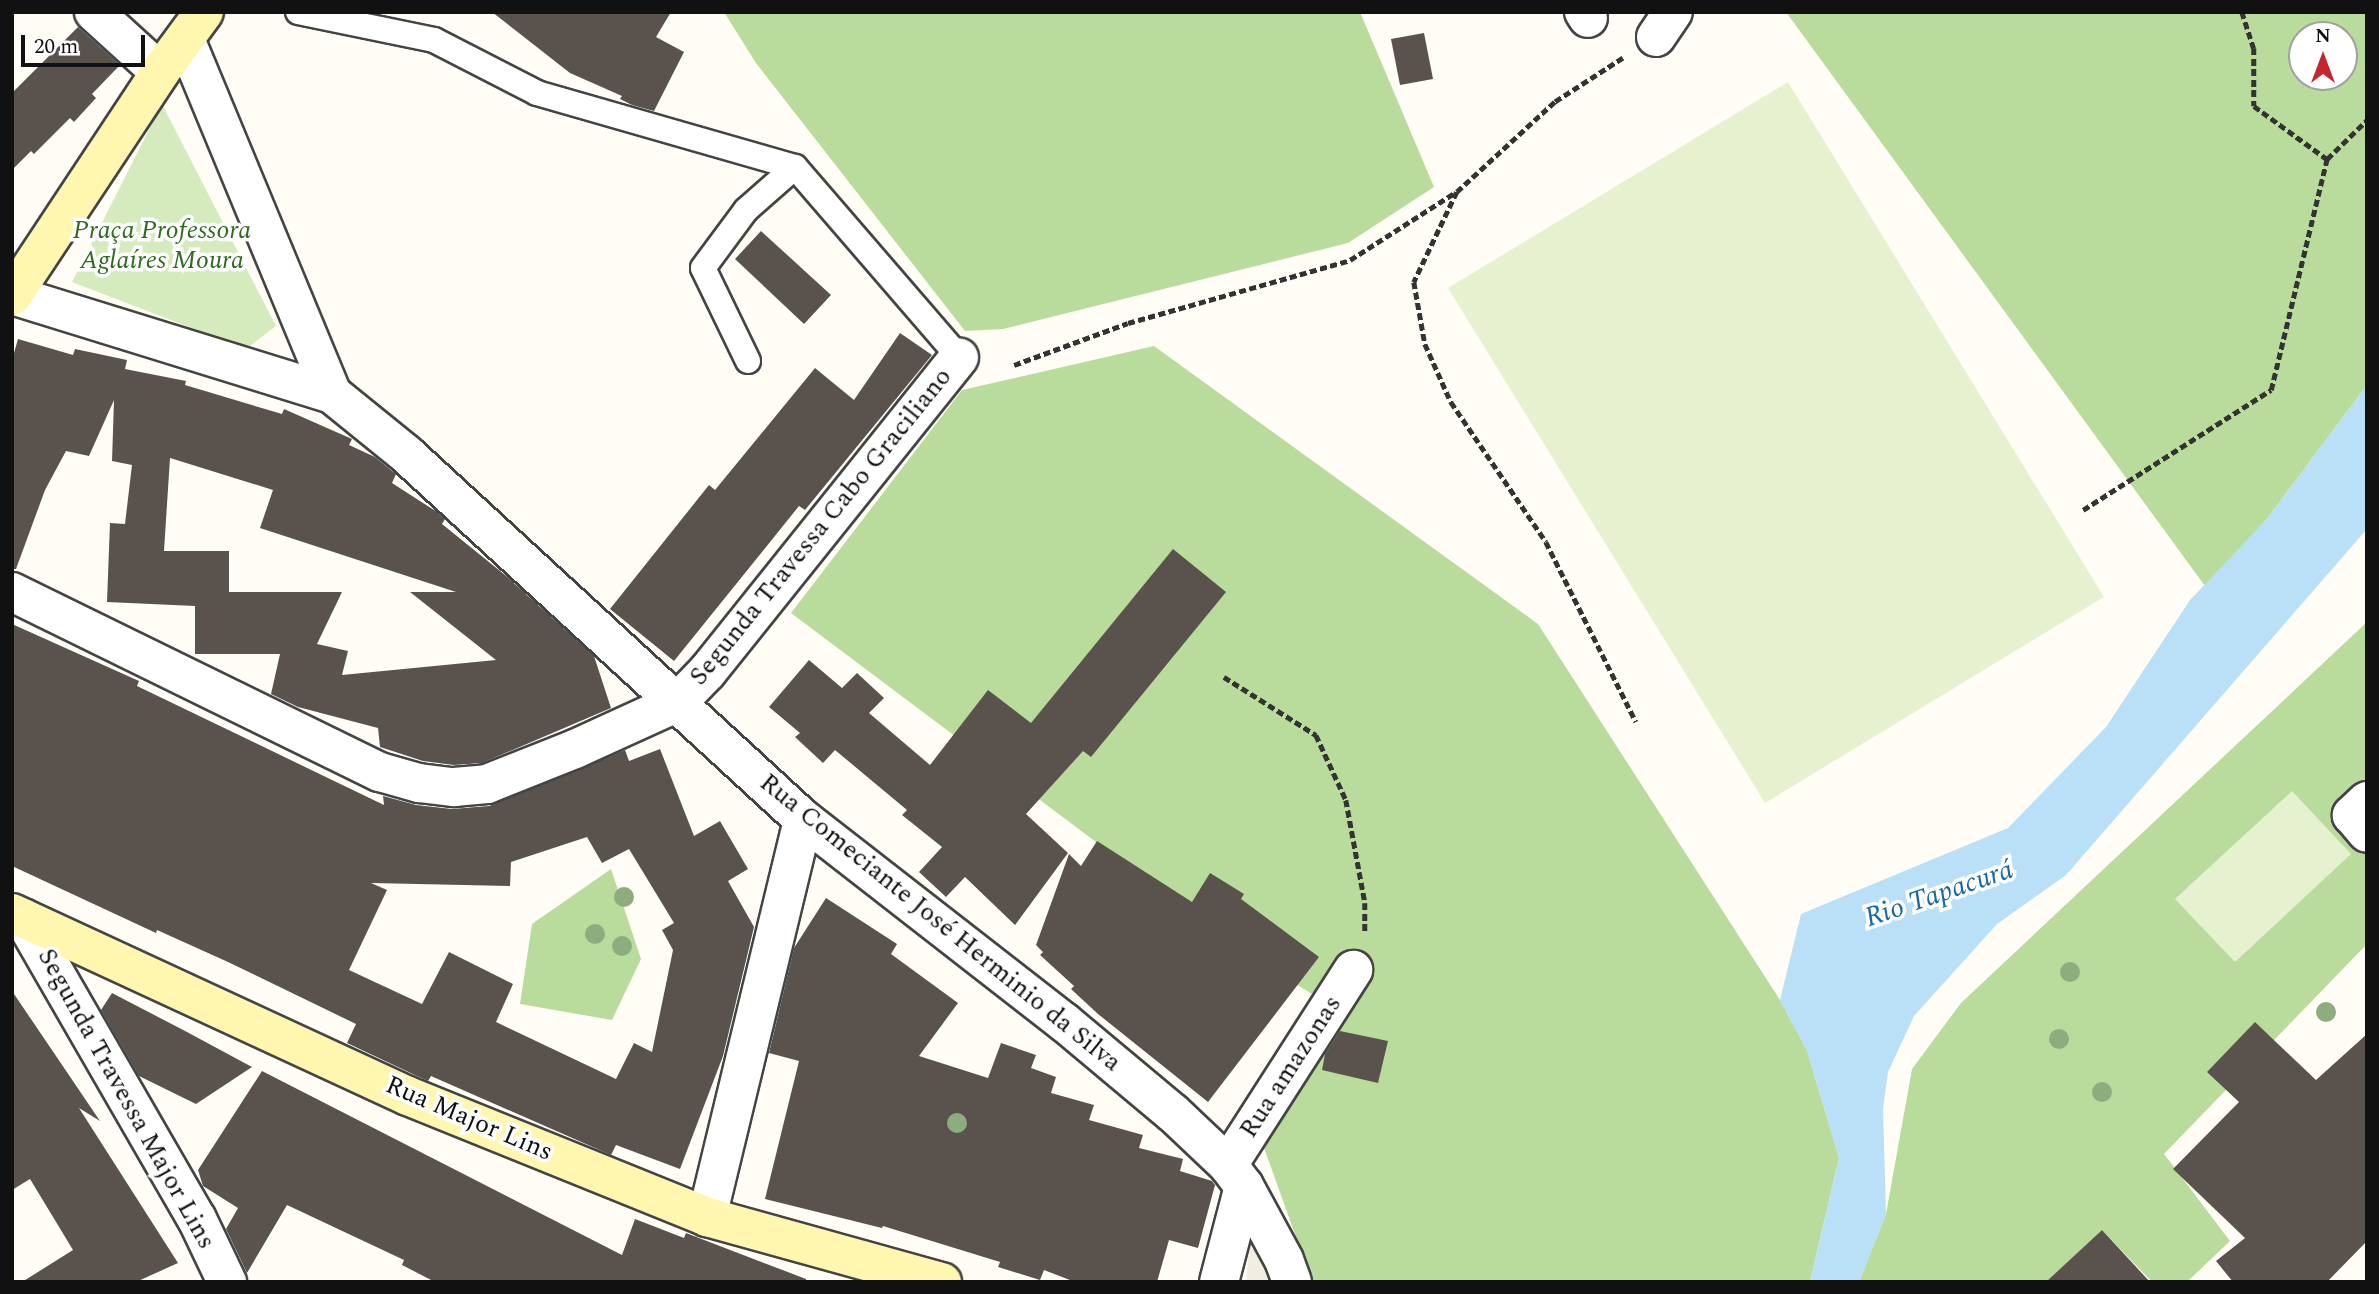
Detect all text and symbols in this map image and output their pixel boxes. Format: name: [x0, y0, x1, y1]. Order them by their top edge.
scale bar: [24, 21, 149, 65]
north arrow: [2288, 21, 2358, 91]
text: N: [2315, 22, 2331, 51]
text: 20 m: [34, 31, 78, 63]
park label: Praça Professora Aglaíres Moura: [73, 215, 251, 276]
street label: Segunda Travessa Cabo Graciliano: [683, 362, 959, 692]
street label: Rua Comeciante José Herminio da Silva: [753, 767, 1127, 1079]
water label: Rio Tapacurá: [1861, 853, 2017, 935]
street label: Segunda Travessa Major Lins: [30, 943, 222, 1255]
street label: Rua amazonas: [1233, 990, 1349, 1144]
street label: Rua Major Lins: [381, 1070, 557, 1168]

